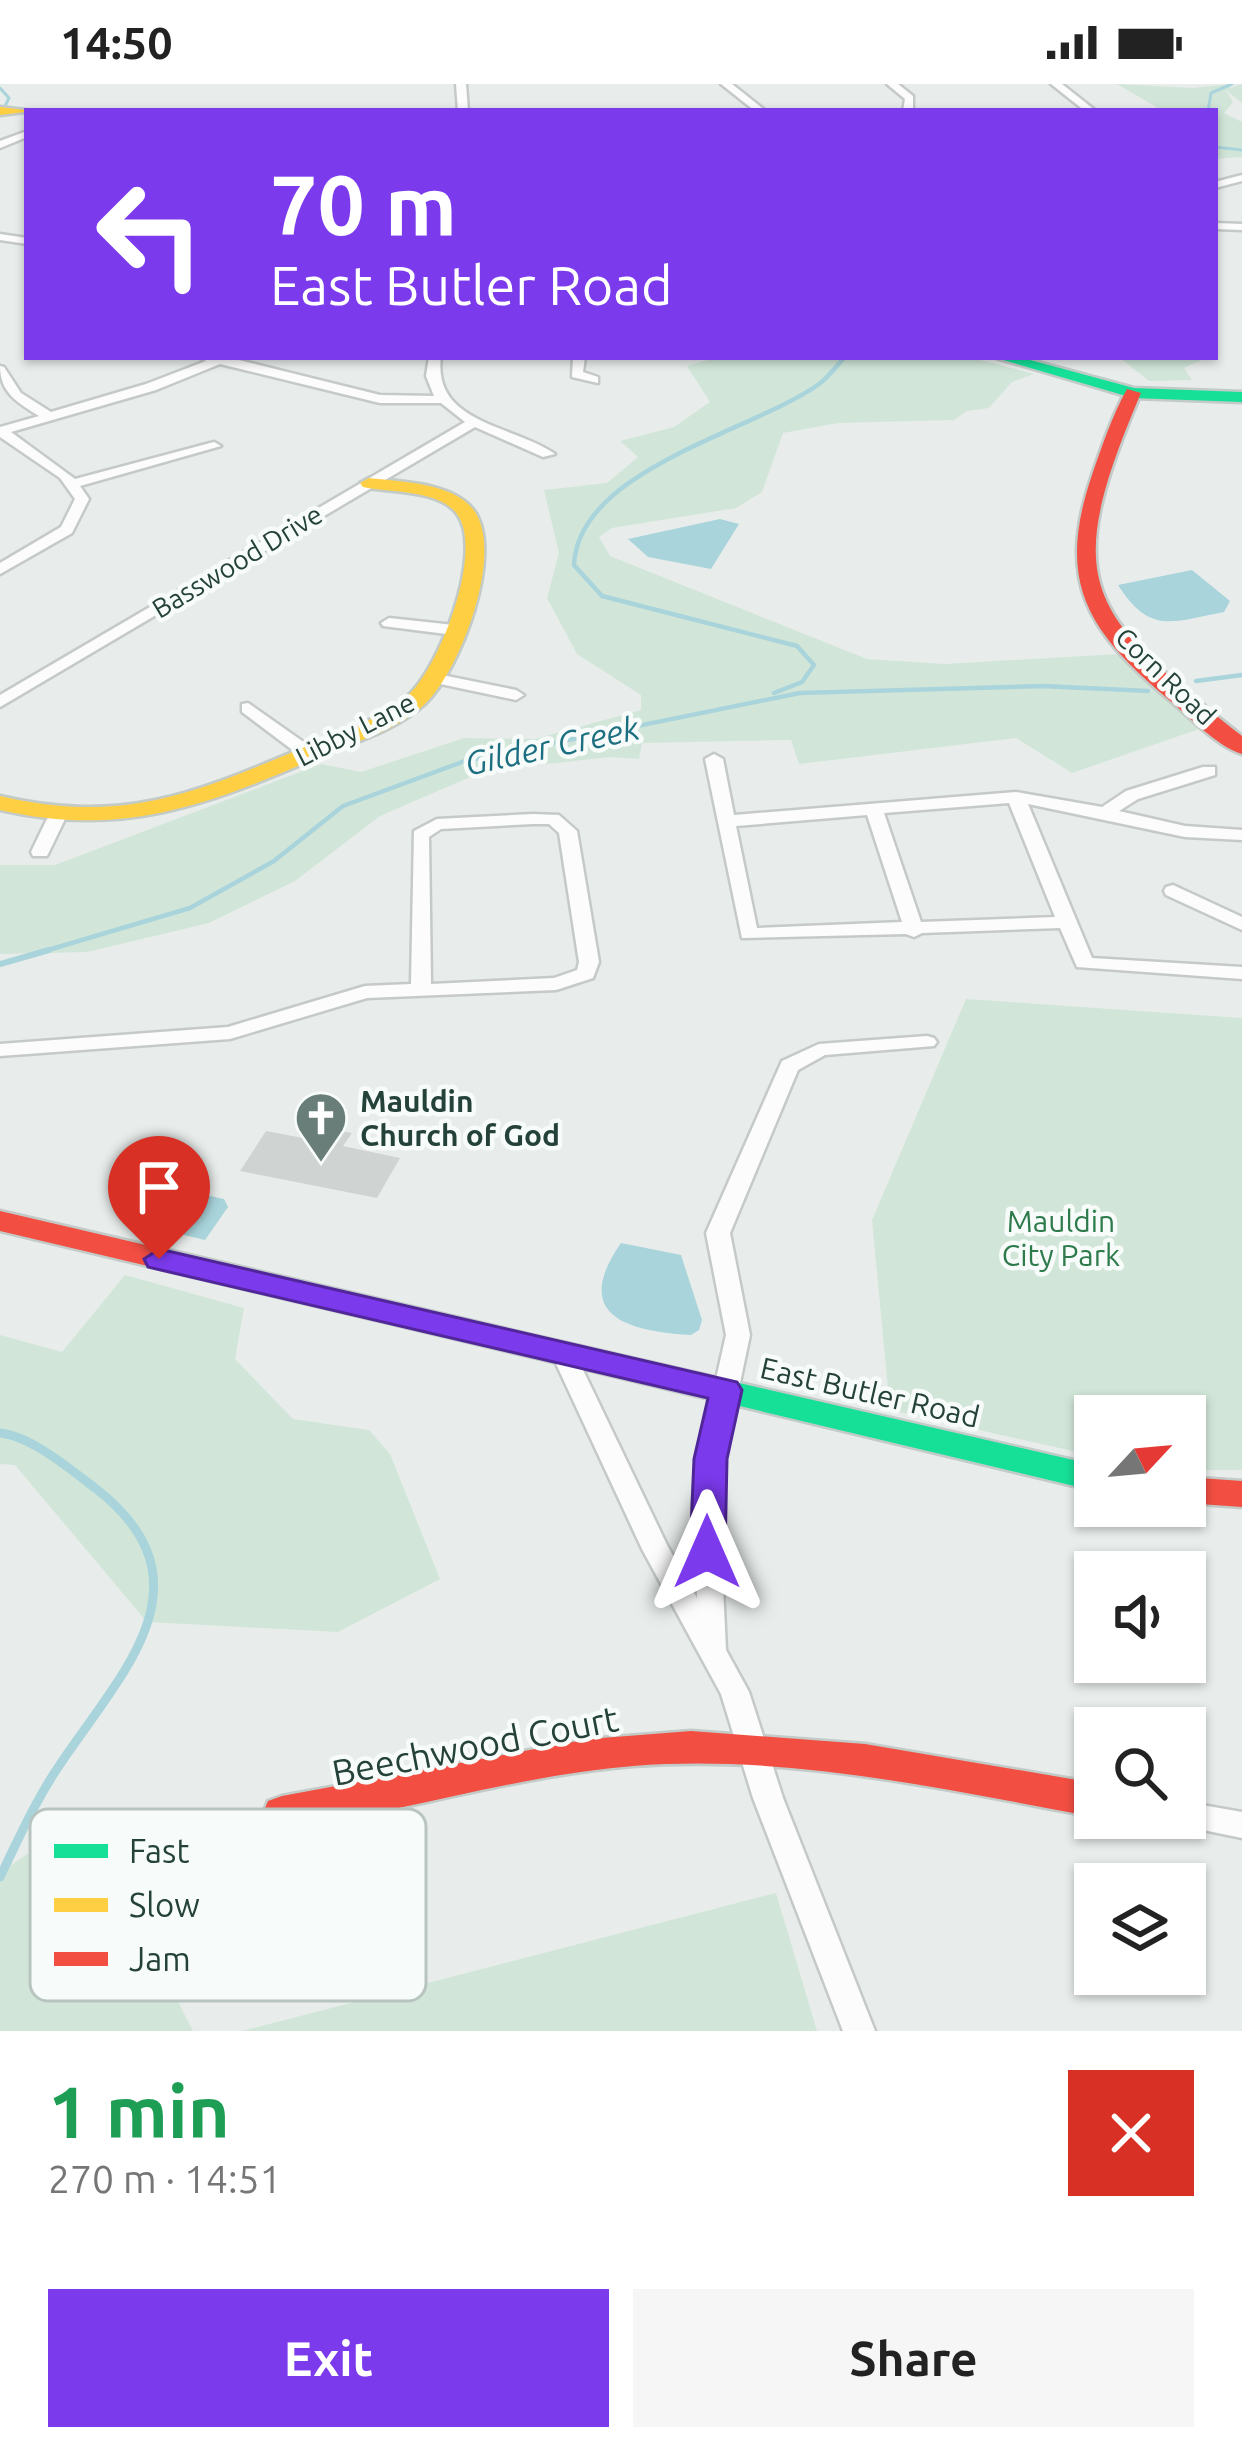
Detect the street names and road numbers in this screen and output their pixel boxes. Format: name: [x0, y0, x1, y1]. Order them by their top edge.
street label: Basswood Drive: [147, 498, 327, 624]
street label: Corn Road: [1110, 621, 1222, 731]
street label: Libby Lane: [291, 686, 419, 772]
street label: East Butler Road: [757, 1350, 983, 1434]
street label: Beechwood Court: [328, 1697, 622, 1793]

